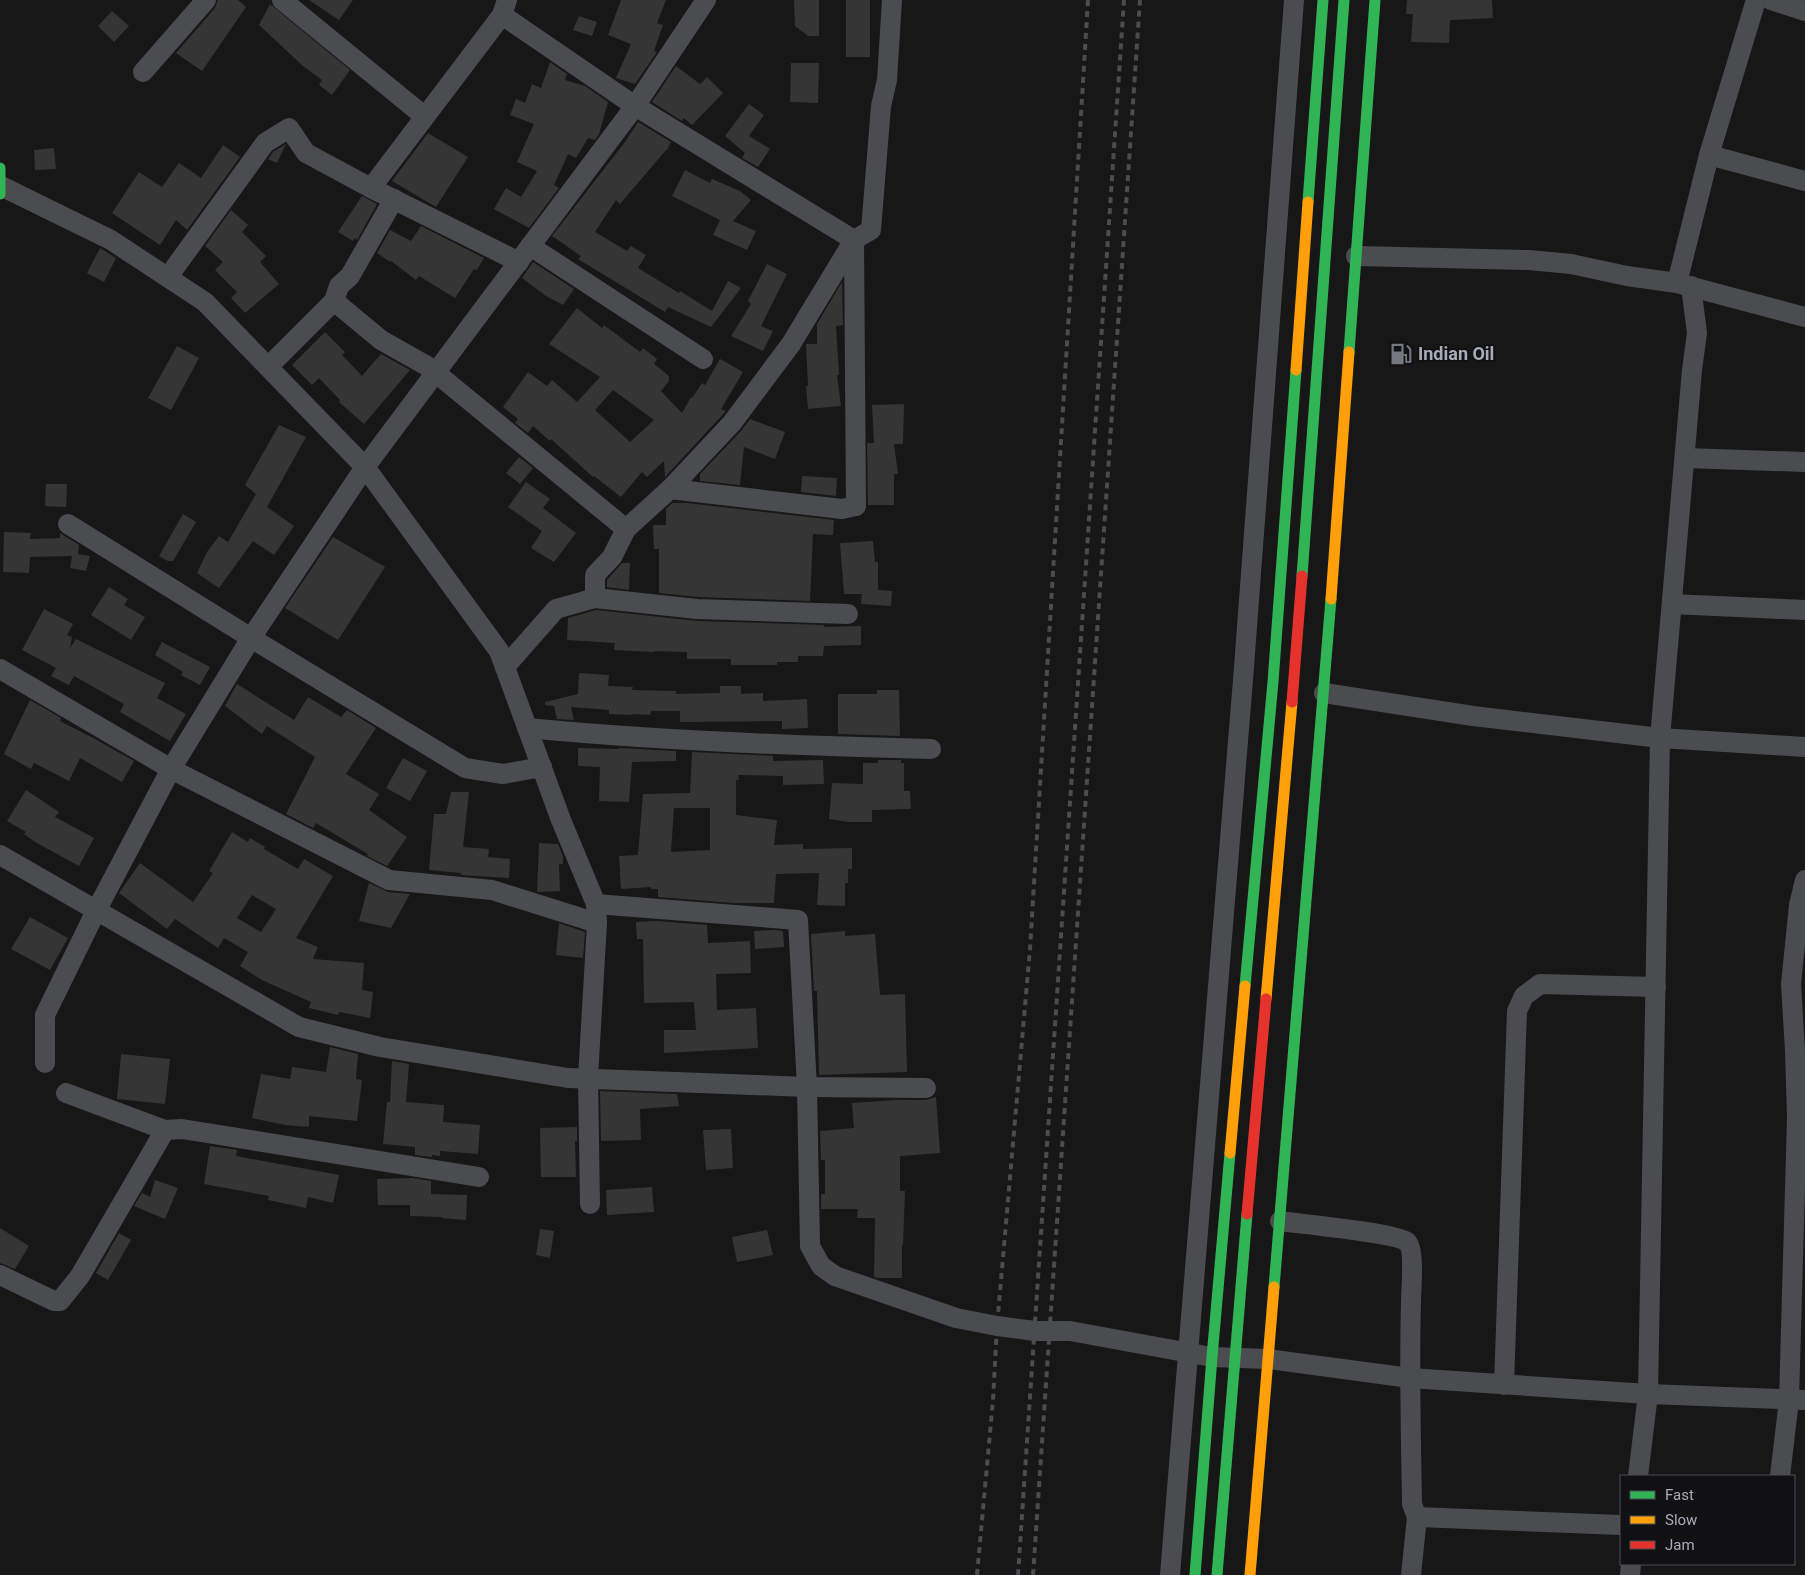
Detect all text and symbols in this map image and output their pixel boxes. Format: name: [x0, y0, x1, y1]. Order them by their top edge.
fuel station icon: Indian Oil: [1388, 341, 1414, 367]
place label: Indian Oil: [1418, 343, 1494, 364]
legend: [1620, 1475, 1795, 1565]
text: Fast: [1665, 1486, 1694, 1504]
text: Slow: [1665, 1511, 1697, 1529]
text: Jam: [1665, 1536, 1695, 1554]

